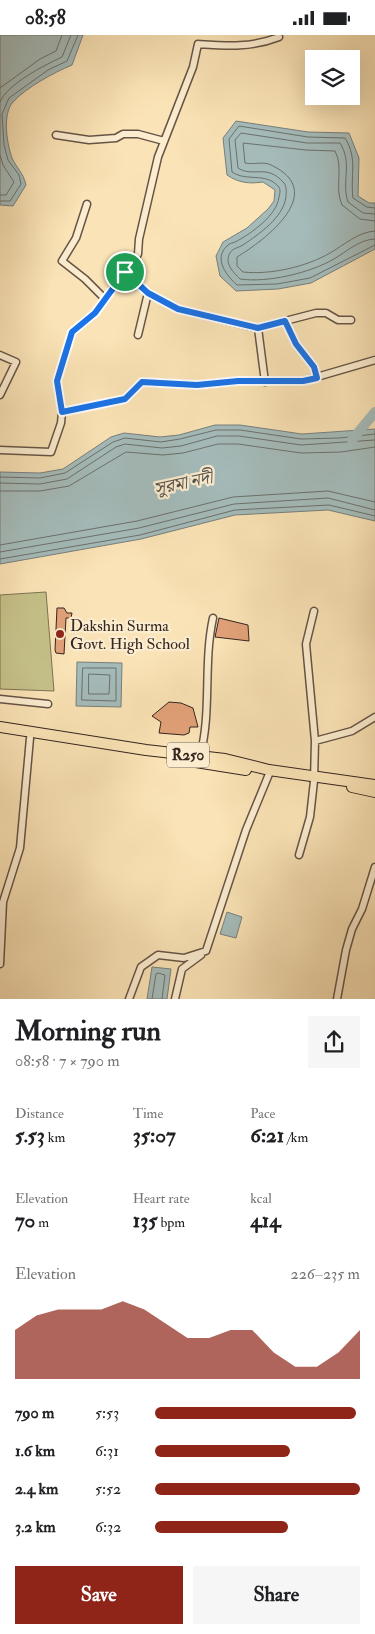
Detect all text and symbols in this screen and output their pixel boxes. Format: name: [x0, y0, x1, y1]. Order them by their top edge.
text: 08:58: [25, 6, 66, 30]
map controls: [305, 50, 360, 105]
button: layers: [305, 50, 360, 105]
pin: [104, 251, 146, 293]
icon: arrive: [111, 258, 139, 286]
water label: সুরমা নদী: [152, 466, 217, 501]
place label: Dakshin Surma Govt. High School: [70, 616, 190, 654]
marker: Dakshin Surma Govt. High School: [54, 628, 66, 640]
road number: R250: [167, 743, 209, 767]
text: Morning run: [15, 1014, 161, 1049]
button: share: [308, 1016, 360, 1068]
text: 08:58 · 7 × 790 m: [15, 1051, 120, 1071]
text: Distance: [15, 1105, 64, 1122]
text: Time: [133, 1105, 163, 1122]
text: Pace: [250, 1105, 275, 1122]
text: 5.53: [15, 1122, 45, 1149]
text: 35:07: [133, 1122, 176, 1149]
text: 6:21: [250, 1122, 284, 1149]
text: km: [45, 1129, 65, 1146]
text: /km: [284, 1129, 308, 1146]
text: Elevation: [15, 1190, 68, 1207]
text: Heart rate: [133, 1190, 190, 1207]
text: kcal: [250, 1190, 272, 1207]
text: 70: [15, 1207, 35, 1234]
text: 135: [133, 1207, 157, 1234]
text: 414: [250, 1207, 280, 1234]
text: m: [35, 1214, 49, 1231]
text: bpm: [157, 1214, 185, 1231]
text: Elevation: [15, 1264, 76, 1284]
text: 226–235 m: [291, 1264, 360, 1284]
text: 790 m: [15, 1403, 55, 1423]
text: 5:53: [95, 1403, 119, 1423]
text: 1.6 km: [15, 1441, 55, 1461]
text: 6:31: [95, 1441, 119, 1461]
text: 2.4 km: [15, 1479, 58, 1499]
text: 5:52: [95, 1479, 121, 1499]
text: 3.2 km: [15, 1517, 56, 1537]
text: 6:32: [95, 1517, 121, 1537]
button: Save: [15, 1566, 183, 1624]
button: Share: [193, 1566, 360, 1624]

